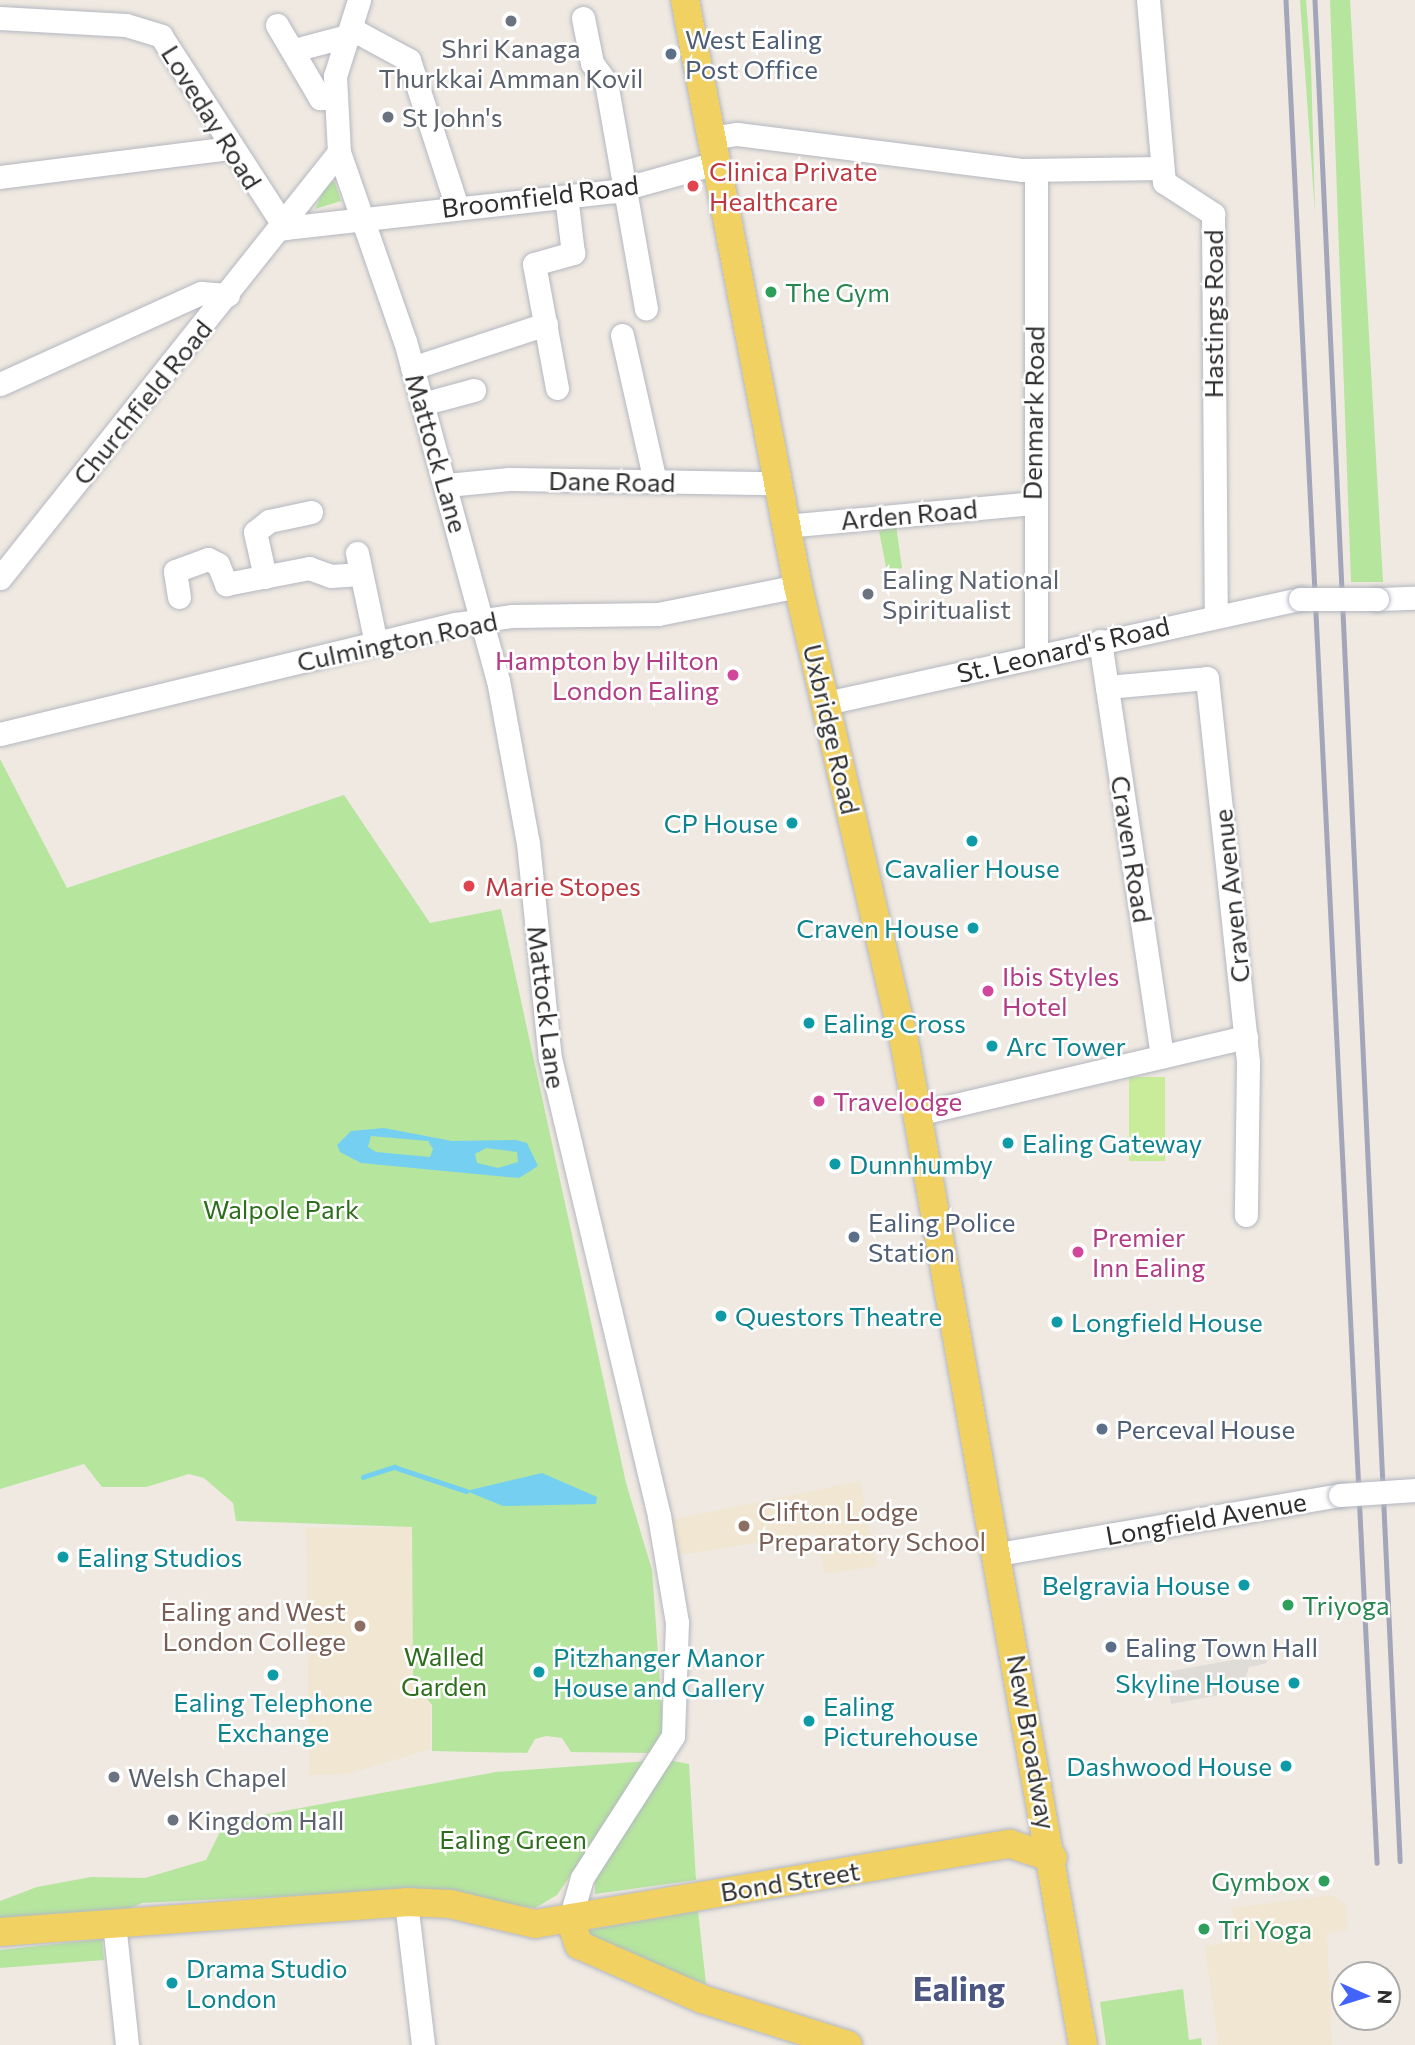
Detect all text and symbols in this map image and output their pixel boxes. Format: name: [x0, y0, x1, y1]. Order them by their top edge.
marker: Shri Kanaga Thurkkai Amman Kovil: [503, 13, 519, 29]
place label: West Ealing Post Office: [685, 23, 822, 84]
place label: Shri Kanaga Thurkkai Amman Kovil: [379, 32, 643, 94]
street label: Loveday Road: [155, 39, 269, 195]
marker: West Ealing Post Office: [663, 46, 679, 62]
place label: St John's: [402, 101, 503, 133]
marker: St John's: [380, 109, 396, 125]
place label: Clinica Private Healthcare: [709, 155, 877, 216]
street label: Broomfield Road: [440, 168, 640, 224]
marker: Clinica Private Healthcare: [683, 176, 703, 196]
street label: Hastings Road: [1197, 230, 1229, 398]
place label: The Gym: [785, 276, 890, 308]
marker: The Gym: [763, 284, 779, 300]
street label: Churchfield Road: [66, 313, 218, 491]
street label: Denmark Road: [1016, 326, 1050, 500]
street label: Mattock Lane: [399, 370, 475, 536]
street label: Dane Road: [548, 464, 676, 498]
street label: Arden Road: [839, 492, 979, 536]
place label: Ealing National Spiritualist: [882, 563, 1059, 624]
marker: Ealing National Spiritualist: [860, 586, 876, 602]
street label: Culmington Road: [294, 605, 500, 677]
street label: St. Leonard's Road: [954, 609, 1172, 689]
street label: Uxbridge Road: [797, 641, 867, 817]
place label: Hampton by Hilton London Ealing: [495, 644, 719, 706]
marker: Hampton by Hilton London Ealing: [725, 667, 741, 683]
street label: Craven Road: [1105, 773, 1159, 925]
place label: CP House: [664, 807, 778, 839]
street label: Craven Avenue: [1206, 808, 1256, 984]
marker: CP House: [784, 815, 800, 831]
marker: Cavalier House: [964, 833, 980, 849]
place label: Cavalier House: [884, 852, 1060, 884]
place label: Marie Stopes: [485, 870, 641, 902]
marker: Marie Stopes: [459, 876, 479, 896]
place label: Craven House: [796, 912, 959, 944]
marker: Craven House: [965, 920, 981, 936]
street label: Mattock Lane: [522, 924, 572, 1090]
place label: Ibis Styles Hotel: [1002, 960, 1119, 1021]
marker: Ibis Styles Hotel: [980, 983, 996, 999]
place label: Ealing Cross: [823, 1007, 966, 1039]
marker: Ealing Cross: [801, 1015, 817, 1031]
place label: Arc Tower: [1006, 1030, 1126, 1062]
marker: Arc Tower: [984, 1038, 1000, 1054]
place label: Travelodge: [833, 1085, 962, 1117]
marker: Travelodge: [811, 1093, 827, 1109]
place label: Ealing Gateway: [1022, 1127, 1202, 1159]
marker: Ealing Gateway: [1000, 1135, 1016, 1151]
place label: Dunnhumby: [849, 1148, 993, 1180]
marker: Dunnhumby: [827, 1156, 843, 1172]
park label: Walpole Park: [203, 1193, 359, 1225]
place label: Ealing Police Station: [868, 1206, 1016, 1268]
place label: Premier Inn Ealing: [1092, 1221, 1205, 1282]
marker: Ealing Police Station: [846, 1229, 862, 1245]
marker: Premier Inn Ealing: [1070, 1244, 1086, 1260]
place label: Questors Theatre: [735, 1300, 942, 1332]
place label: Longfield House: [1071, 1306, 1263, 1338]
marker: Questors Theatre: [713, 1308, 729, 1324]
marker: Longfield House: [1049, 1314, 1065, 1330]
place label: Perceval House: [1116, 1413, 1295, 1445]
marker: Perceval House: [1094, 1421, 1110, 1437]
street label: Longfield Avenue: [1103, 1485, 1309, 1551]
place label: Clifton Lodge Preparatory School: [758, 1495, 986, 1556]
marker: Clifton Lodge Preparatory School: [736, 1518, 752, 1534]
place label: Ealing Studios: [77, 1541, 242, 1573]
marker: Ealing Studios: [55, 1549, 71, 1565]
place label: Belgravia House: [1042, 1569, 1230, 1601]
marker: Belgravia House: [1236, 1577, 1252, 1593]
place label: Triyoga: [1302, 1589, 1390, 1621]
place label: Ealing and West London College: [160, 1595, 346, 1656]
marker: Triyoga: [1280, 1597, 1296, 1613]
marker: Ealing and West London College: [352, 1618, 368, 1634]
place label: Ealing Town Hall: [1125, 1631, 1318, 1663]
marker: Ealing Town Hall: [1103, 1639, 1119, 1655]
park label: Walled Garden: [401, 1640, 487, 1702]
place label: Pitzhanger Manor House and Gallery: [553, 1641, 765, 1702]
street label: New Broadway: [1001, 1652, 1063, 1832]
marker: Pitzhanger Manor House and Gallery: [531, 1664, 547, 1680]
marker: Ealing Telephone Exchange: [265, 1667, 281, 1683]
place label: Skyline House: [1115, 1667, 1280, 1699]
marker: Skyline House: [1286, 1675, 1302, 1691]
place label: Ealing Telephone Exchange: [173, 1686, 373, 1748]
place label: Ealing Picturehouse: [823, 1690, 978, 1752]
marker: Ealing Picturehouse: [801, 1713, 817, 1729]
place label: Dashwood House: [1066, 1750, 1272, 1782]
marker: Dashwood House: [1278, 1758, 1294, 1774]
place label: Welsh Chapel: [128, 1761, 287, 1793]
marker: Welsh Chapel: [106, 1769, 122, 1785]
place label: Kingdom Hall: [187, 1804, 344, 1836]
marker: Kingdom Hall: [165, 1812, 181, 1828]
park label: Ealing Green: [439, 1823, 587, 1855]
street label: Bond Street: [718, 1855, 862, 1907]
place label: Gymbox: [1211, 1865, 1310, 1897]
marker: Gymbox: [1316, 1873, 1332, 1889]
place label: Tri Yoga: [1218, 1913, 1312, 1945]
marker: Tri Yoga: [1196, 1921, 1212, 1937]
place label: Drama Studio London: [186, 1952, 348, 2014]
north arrow: [1331, 1961, 1401, 2031]
district label: Ealing: [913, 1968, 1005, 2008]
marker: Drama Studio London: [164, 1975, 180, 1991]
text: N: [1374, 1989, 1397, 2005]

